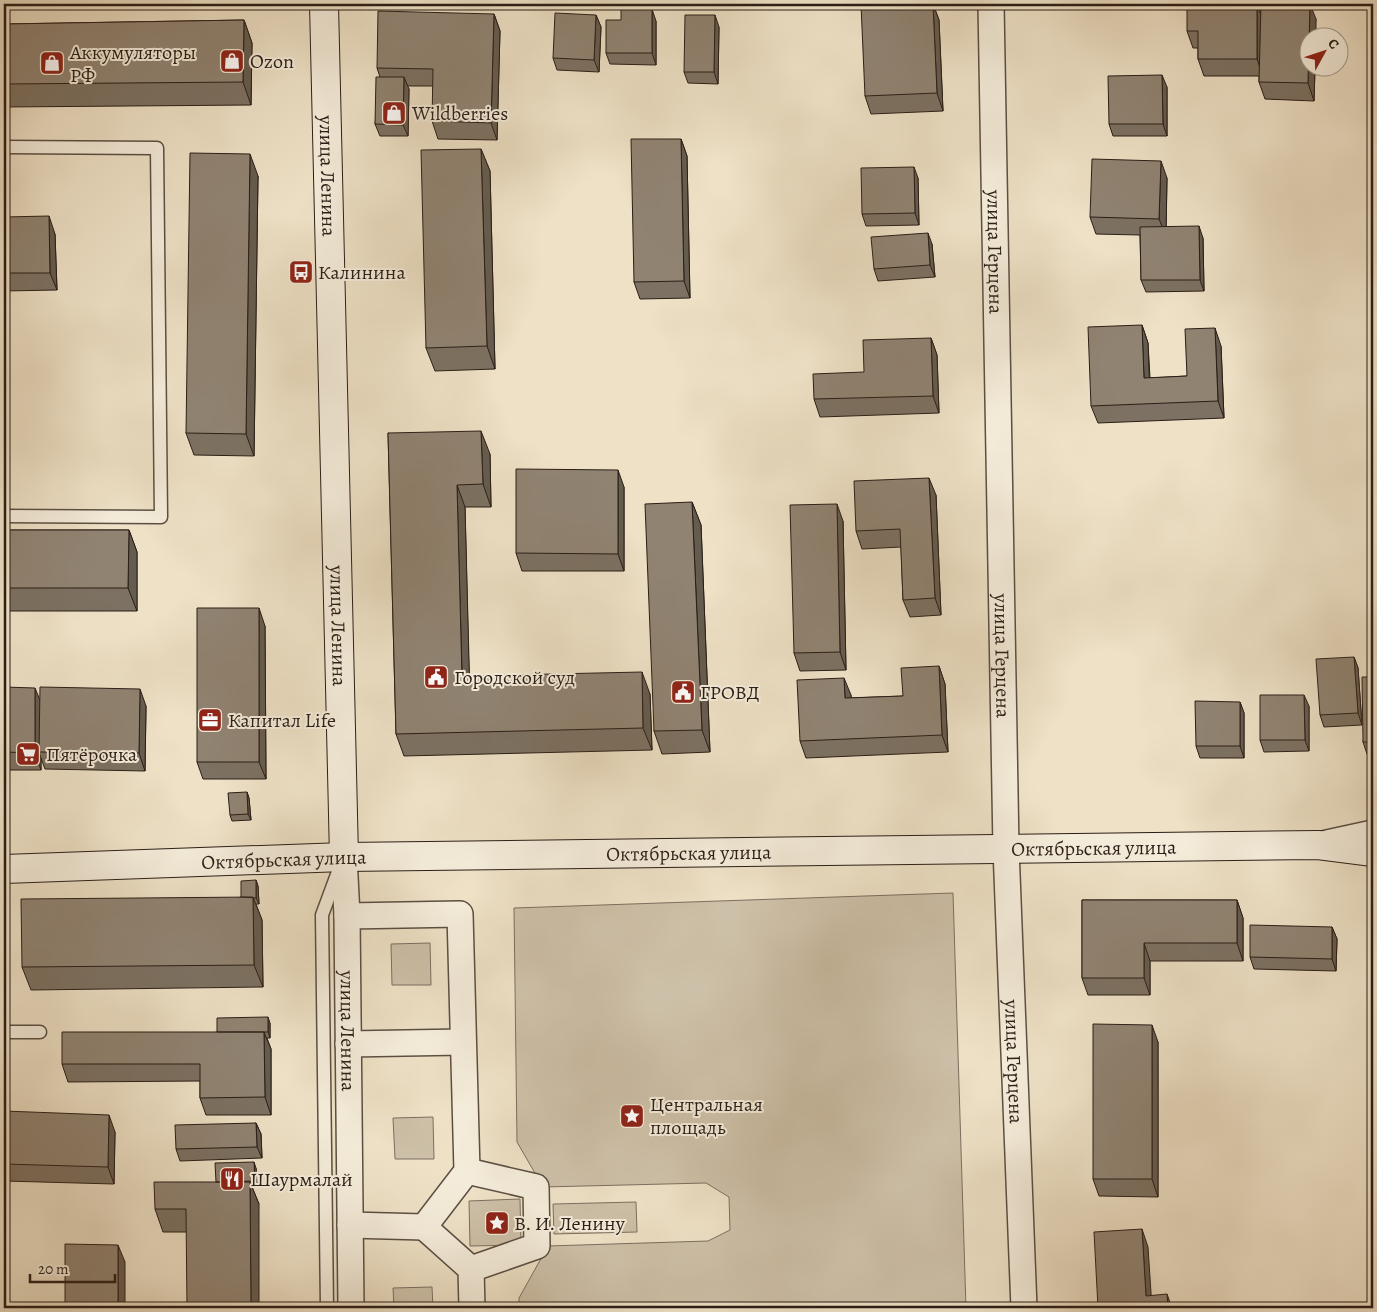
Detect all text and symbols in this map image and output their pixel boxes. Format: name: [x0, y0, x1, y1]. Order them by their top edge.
north arrow: [1300, 28, 1350, 78]
text: С: [1324, 35, 1344, 54]
place label: Аккумуляторы РФ: [69, 39, 196, 89]
shop icon: Ozon: [219, 48, 245, 74]
place label: Ozon: [250, 48, 294, 75]
shop icon: Аккумуляторы РФ: [39, 50, 65, 76]
shop icon: Wildberries: [381, 100, 407, 126]
place label: Wildberries: [411, 100, 508, 127]
street label: улица Ленина: [313, 114, 342, 238]
street label: улица Герцена: [980, 189, 1010, 315]
bus stop icon: Калинина: [288, 259, 314, 285]
place label: Калинина: [318, 259, 406, 286]
street label: улица Ленина: [323, 564, 353, 687]
street label: улица Герцена: [987, 593, 1017, 719]
public building icon: Городской суд: [423, 664, 449, 690]
place label: Городской суд: [454, 664, 575, 691]
public building icon: ГРОВД: [670, 679, 696, 705]
place label: ГРОВД: [700, 679, 759, 706]
office icon: Капитал Life: [197, 707, 223, 733]
place label: Капитал Life: [228, 707, 336, 734]
supermarket icon: Пятёрочка: [15, 741, 41, 767]
place label: Пятёрочка: [46, 741, 138, 768]
street label: Октябрьская улица: [1011, 834, 1177, 863]
street label: Октябрьская улица: [606, 839, 772, 868]
street label: Октябрьская улица: [201, 844, 367, 876]
street label: улица Ленина: [334, 969, 362, 1092]
street label: улица Герцена: [998, 998, 1030, 1125]
place label: Центральная площадь: [650, 1091, 763, 1141]
place icon: Центральная площадь: [619, 1103, 645, 1129]
restaurant icon: Шаурмалай: [219, 1166, 245, 1192]
place label: Шаурмалай: [250, 1166, 353, 1193]
place icon: В. И. Ленину: [484, 1210, 510, 1236]
place label: В. И. Ленину: [514, 1210, 626, 1237]
scale bar: [30, 1252, 115, 1284]
text: 20 m: [38, 1259, 69, 1279]

